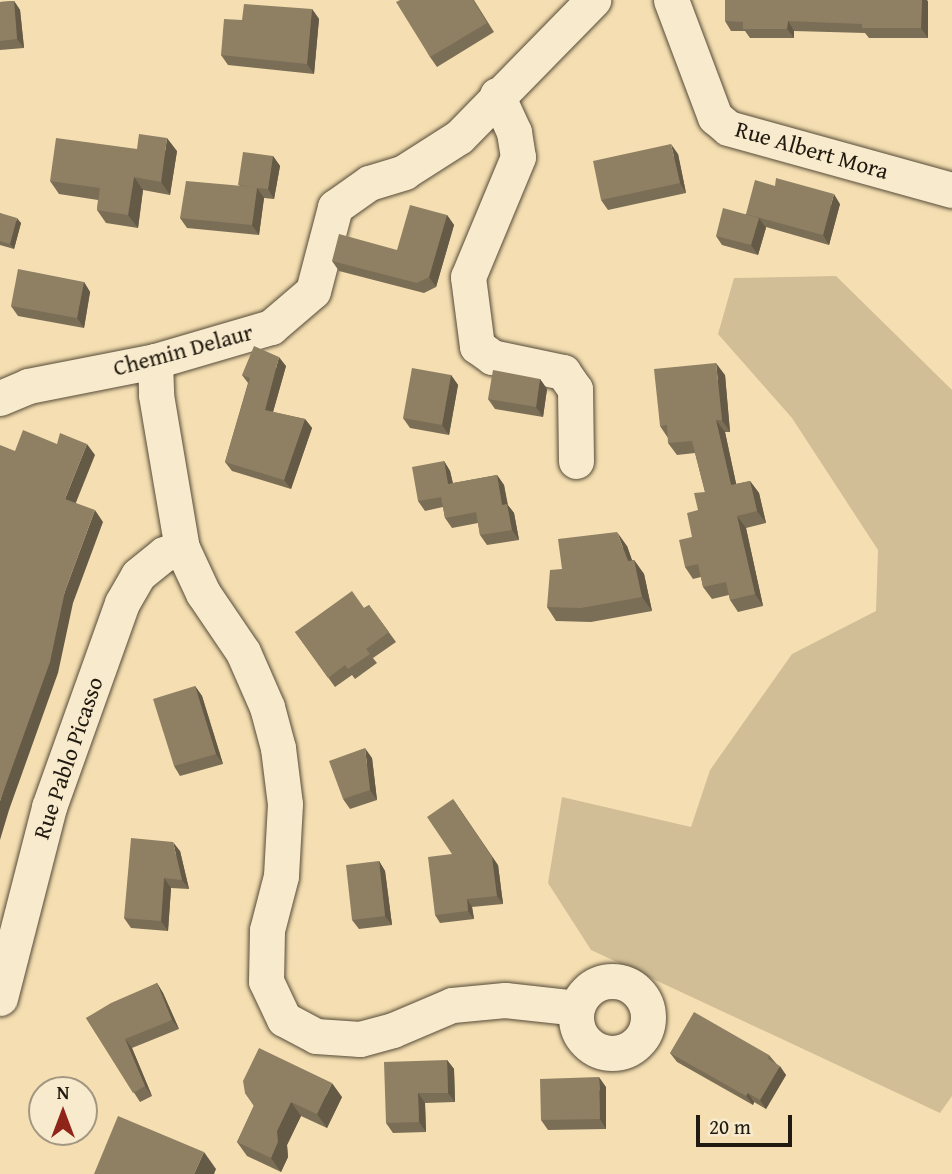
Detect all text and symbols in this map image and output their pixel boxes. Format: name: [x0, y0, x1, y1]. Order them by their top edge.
street label: Rue Albert Mora: [732, 115, 892, 185]
street label: Chemin Delaur: [110, 318, 256, 382]
street label: Rue Pablo Picasso: [27, 673, 109, 843]
north arrow: [28, 1076, 98, 1146]
text: N: [57, 1078, 69, 1106]
scale bar: [700, 1100, 796, 1144]
text: 20 m: [709, 1111, 751, 1142]

